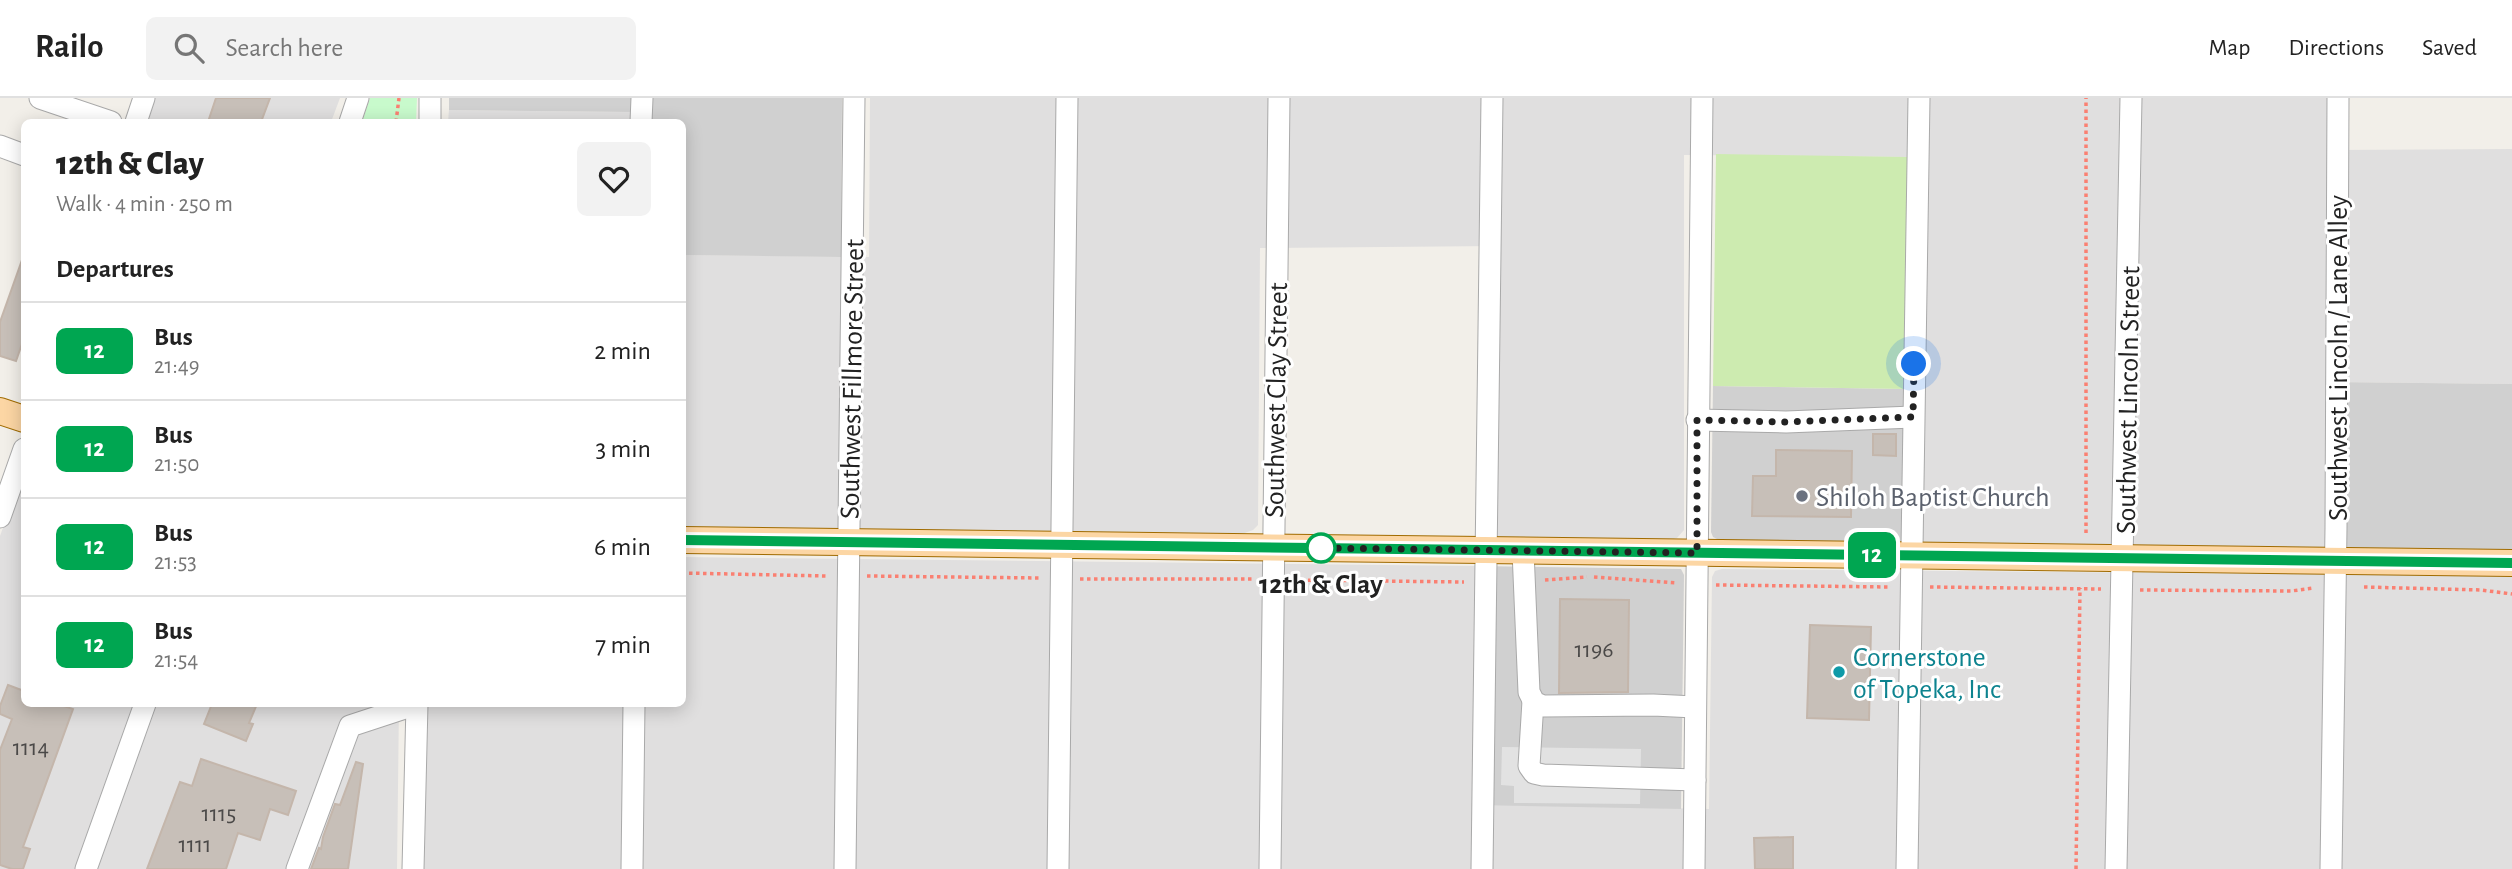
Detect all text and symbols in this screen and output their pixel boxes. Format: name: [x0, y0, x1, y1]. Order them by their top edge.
search box: [146, 17, 636, 80]
icon: search: [170, 29, 208, 67]
text: Railo: [35, 31, 104, 64]
text: Search here: [226, 35, 343, 61]
text: Map: [2208, 36, 2250, 60]
text: Directions: [2288, 36, 2384, 60]
text: Saved: [2422, 36, 2477, 60]
button: heart: [577, 142, 651, 216]
text: 12th & Clay: [56, 148, 204, 181]
text: Walk · 4 min · 250 m: [56, 193, 233, 216]
street label: Southwest Lincoln / Lane Alley: [2325, 195, 2353, 521]
street label: Southwest Fillmore Street: [837, 239, 869, 519]
text: Departures: [56, 256, 174, 282]
street label: Southwest Lincoln Street: [2113, 266, 2145, 534]
street label: Southwest Clay Street: [1261, 282, 1293, 518]
text: Bus: [154, 324, 193, 350]
text: 2 min: [594, 338, 651, 364]
text: 12: [85, 339, 104, 363]
your location: [1896, 346, 1931, 381]
text: 21:49: [154, 355, 200, 378]
text: Bus: [154, 422, 193, 448]
text: 3 min: [595, 436, 651, 462]
text: 12: [85, 437, 104, 461]
text: 21:50: [154, 453, 199, 476]
place label: Shiloh Baptist Church: [1816, 484, 2049, 512]
marker: Shiloh Baptist Church: [1794, 488, 1810, 504]
text: Bus: [154, 520, 193, 546]
line badge: 12: [1840, 532, 1904, 578]
marker: 12th & Clay: [1306, 533, 1336, 563]
text: 6 min: [594, 534, 651, 560]
text: 12: [85, 535, 104, 559]
text: 12: [1862, 543, 1882, 567]
text: 21:53: [154, 551, 197, 574]
place label: 12th & Clay: [1259, 571, 1383, 599]
text: Bus: [154, 618, 193, 644]
text: 7 min: [595, 632, 651, 658]
text: 12: [85, 633, 104, 657]
house number: 1196: [1574, 638, 1614, 662]
place label: Cornerstone of Topeka, Inc: [1853, 644, 2001, 704]
text: 21:54: [154, 649, 198, 672]
marker: Cornerstone of Topeka, Inc: [1831, 664, 1847, 680]
house number: 1114: [13, 736, 49, 760]
house number: 1115: [202, 802, 236, 826]
house number: 1111: [178, 833, 212, 857]

